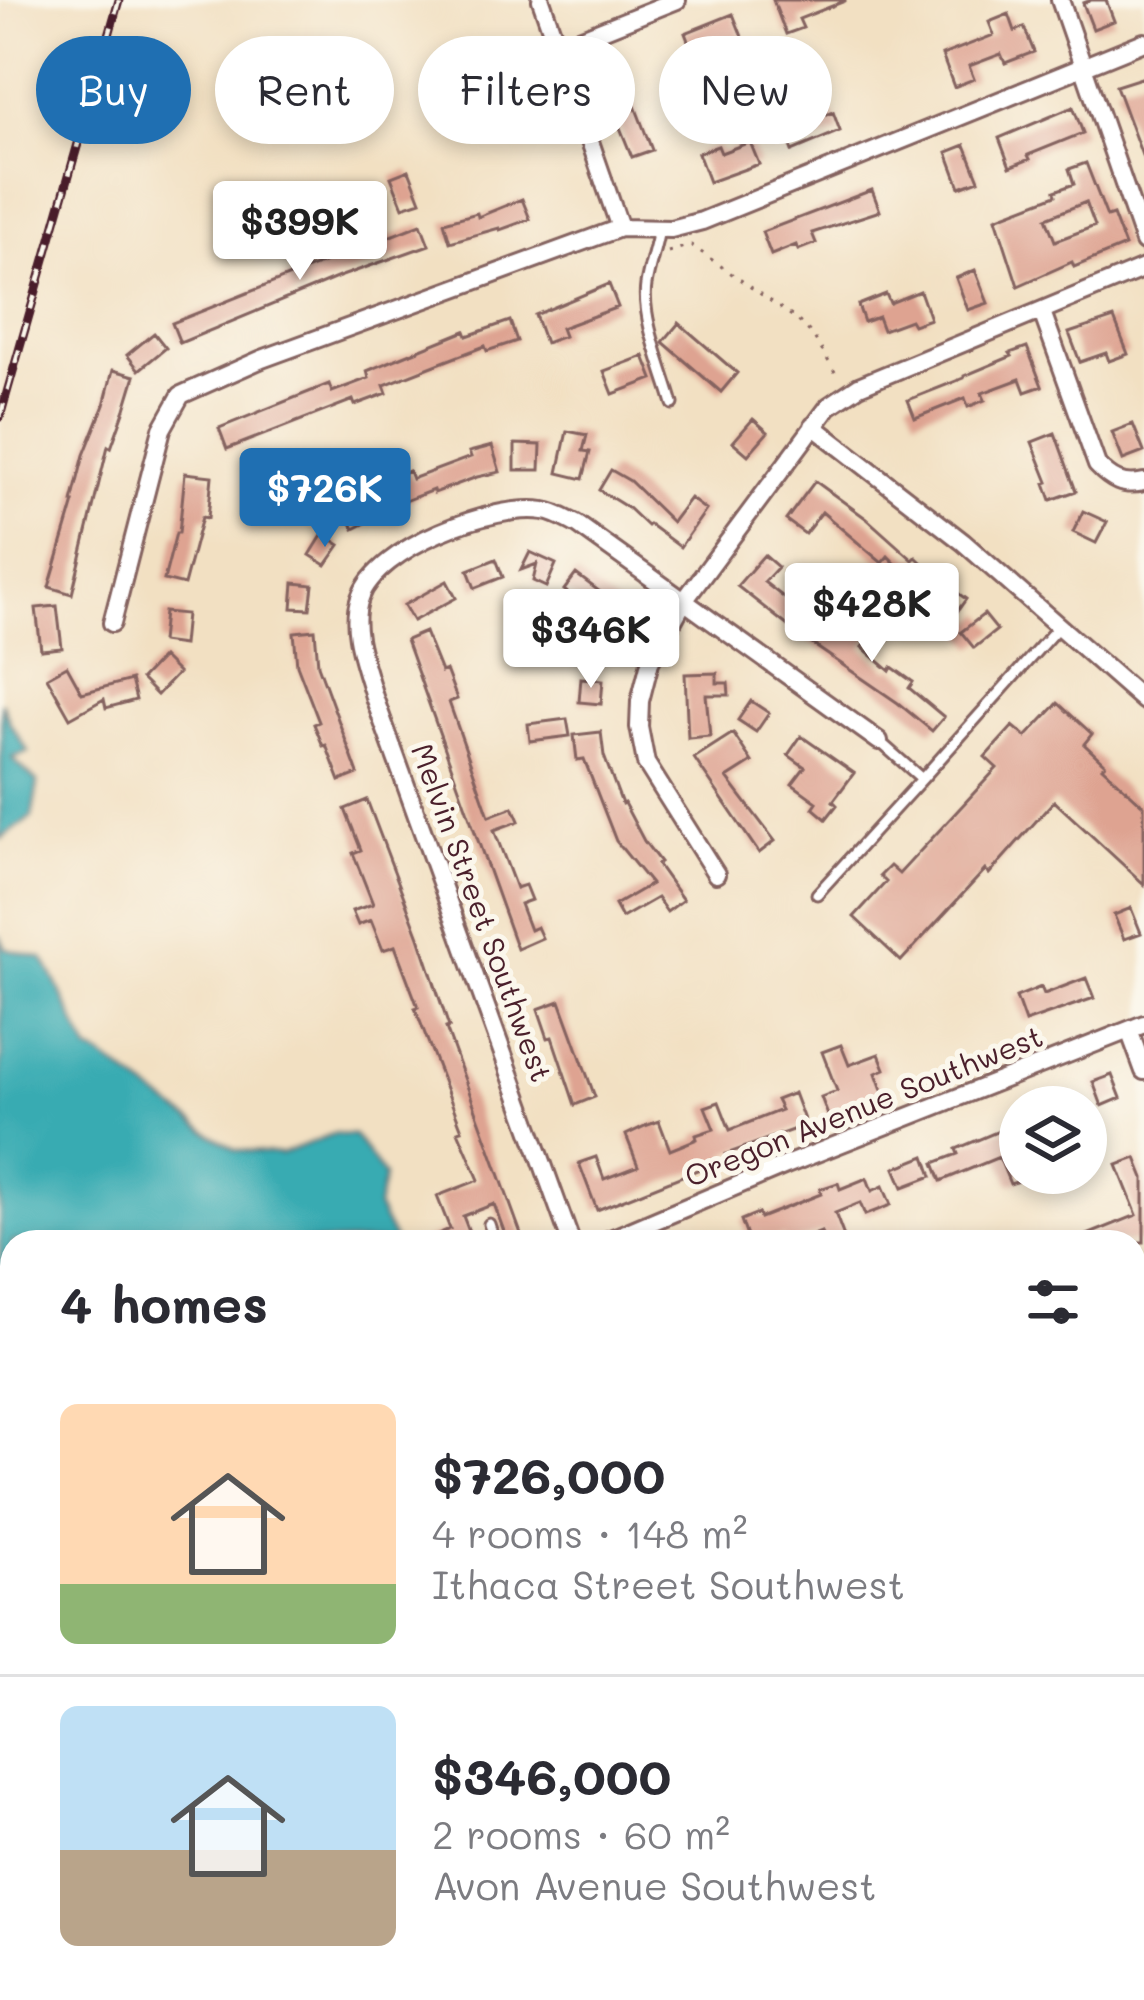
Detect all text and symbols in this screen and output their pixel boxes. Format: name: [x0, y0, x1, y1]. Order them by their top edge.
chip: Buy: [36, 36, 191, 144]
chip: Rent: [215, 36, 394, 144]
chip: Filters: [418, 36, 635, 144]
chip: New: [659, 36, 832, 144]
pin: $399K: [216, 181, 384, 283]
text: $399K: [240, 194, 360, 245]
pin: $726K: [241, 448, 409, 550]
text: $726K: [267, 461, 383, 512]
pin: $428K: [788, 563, 956, 665]
text: $428K: [812, 576, 932, 627]
pin: $346K: [507, 589, 675, 691]
text: $346K: [530, 602, 652, 653]
street label: Melvin Street Southwest: [403, 738, 563, 1087]
street label: Oregon Avenue Southwest: [678, 1015, 1048, 1195]
map controls: [999, 1086, 1107, 1194]
button: layers: [999, 1086, 1107, 1194]
text: 4 homes: [60, 1269, 268, 1336]
icon: filters: [1020, 1269, 1086, 1335]
text: $726,000: [432, 1440, 665, 1507]
icon: home: [156, 1452, 300, 1596]
text: 4 rooms · 148 m²: [432, 1507, 747, 1558]
text: Ithaca Street Southwest: [432, 1558, 905, 1609]
text: $346,000: [432, 1741, 671, 1808]
icon: home: [156, 1754, 300, 1898]
text: 2 rooms · 60 m²: [432, 1808, 730, 1859]
text: Avon Avenue Southwest: [432, 1859, 876, 1910]

